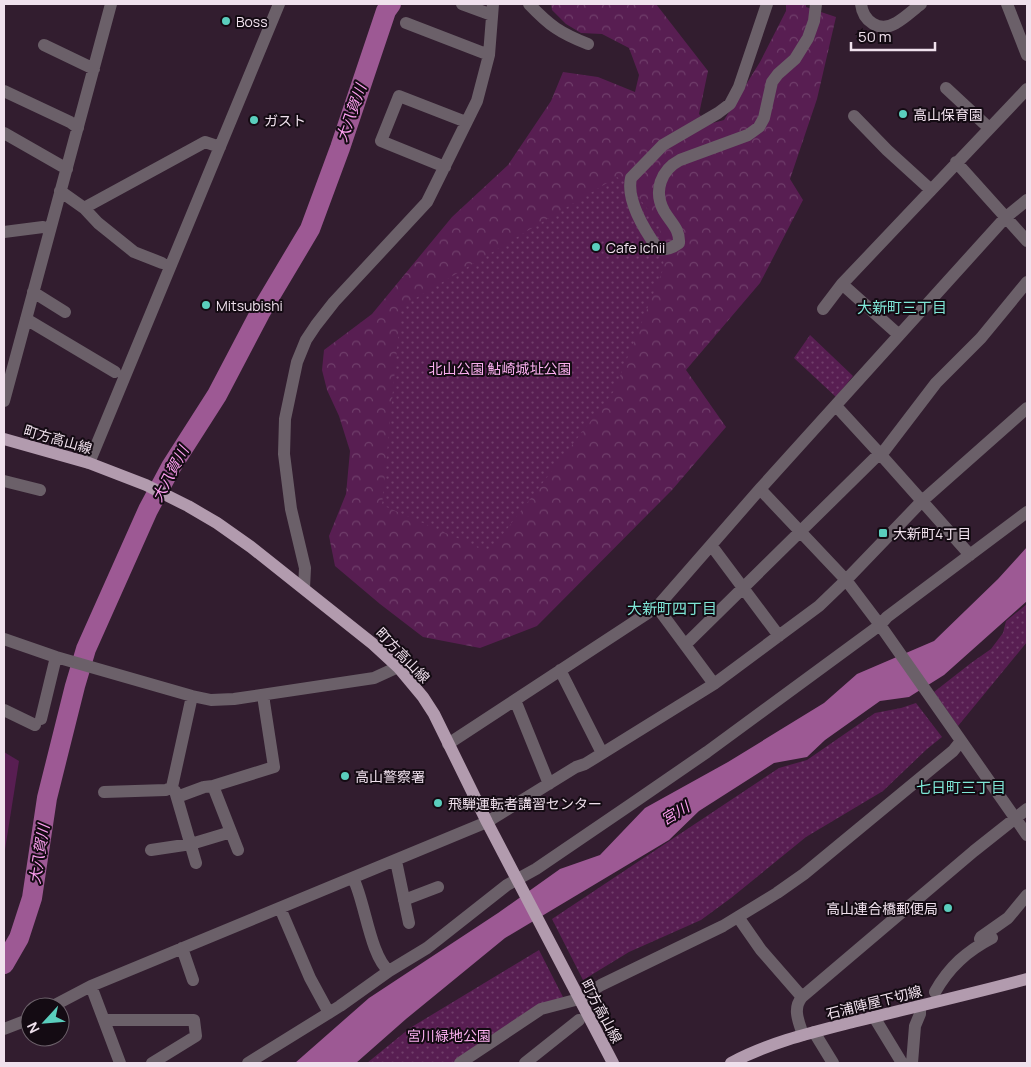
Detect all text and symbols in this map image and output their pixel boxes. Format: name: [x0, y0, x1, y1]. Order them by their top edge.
place label: Boss: [236, 12, 268, 31]
marker: Boss: [220, 15, 232, 27]
scale bar: [851, 20, 935, 52]
text: 50 m: [858, 26, 892, 47]
water label: 大八賀川: [331, 79, 372, 145]
place label: 高山保育園: [913, 105, 983, 124]
marker: 高山保育園: [897, 108, 909, 120]
place label: ガスト: [264, 111, 306, 130]
marker: ガスト: [248, 114, 260, 126]
place label: Cafe ichii: [606, 238, 665, 257]
marker: Cafe ichii: [590, 241, 602, 253]
place label: Mitsubishi: [216, 296, 283, 315]
district label: 大新町三丁目: [857, 297, 947, 318]
marker: Mitsubishi: [200, 299, 212, 311]
park label: 北山公園 鮎崎城址公園: [429, 359, 571, 378]
street label: 町方高山線: [22, 420, 94, 458]
water label: 大八賀川: [147, 441, 194, 505]
place label: 大新町4丁目: [893, 524, 971, 543]
marker: 大新町4丁目: [877, 527, 889, 539]
district label: 大新町四丁目: [627, 598, 717, 619]
street label: 町方高山線: [372, 623, 434, 687]
place label: 高山警察署: [355, 767, 425, 786]
marker: 高山警察署: [339, 770, 351, 782]
district label: 七日町三丁目: [916, 777, 1006, 798]
place label: 飛騨運転者講習センター: [448, 794, 602, 813]
water label: 宮川: [657, 795, 695, 830]
marker: 飛騨運転者講習センター: [432, 797, 444, 809]
water label: 大八賀川: [24, 821, 54, 885]
place label: 高山連合橋郵便局: [826, 899, 938, 918]
marker: 高山連合橋郵便局: [942, 902, 954, 914]
street label: 町方高山線: [577, 976, 627, 1046]
street label: 石浦陣屋下切線: [824, 981, 924, 1023]
north arrow: [20, 997, 70, 1047]
text: N: [22, 1019, 44, 1037]
park label: 宮川緑地公園: [407, 1026, 491, 1045]

